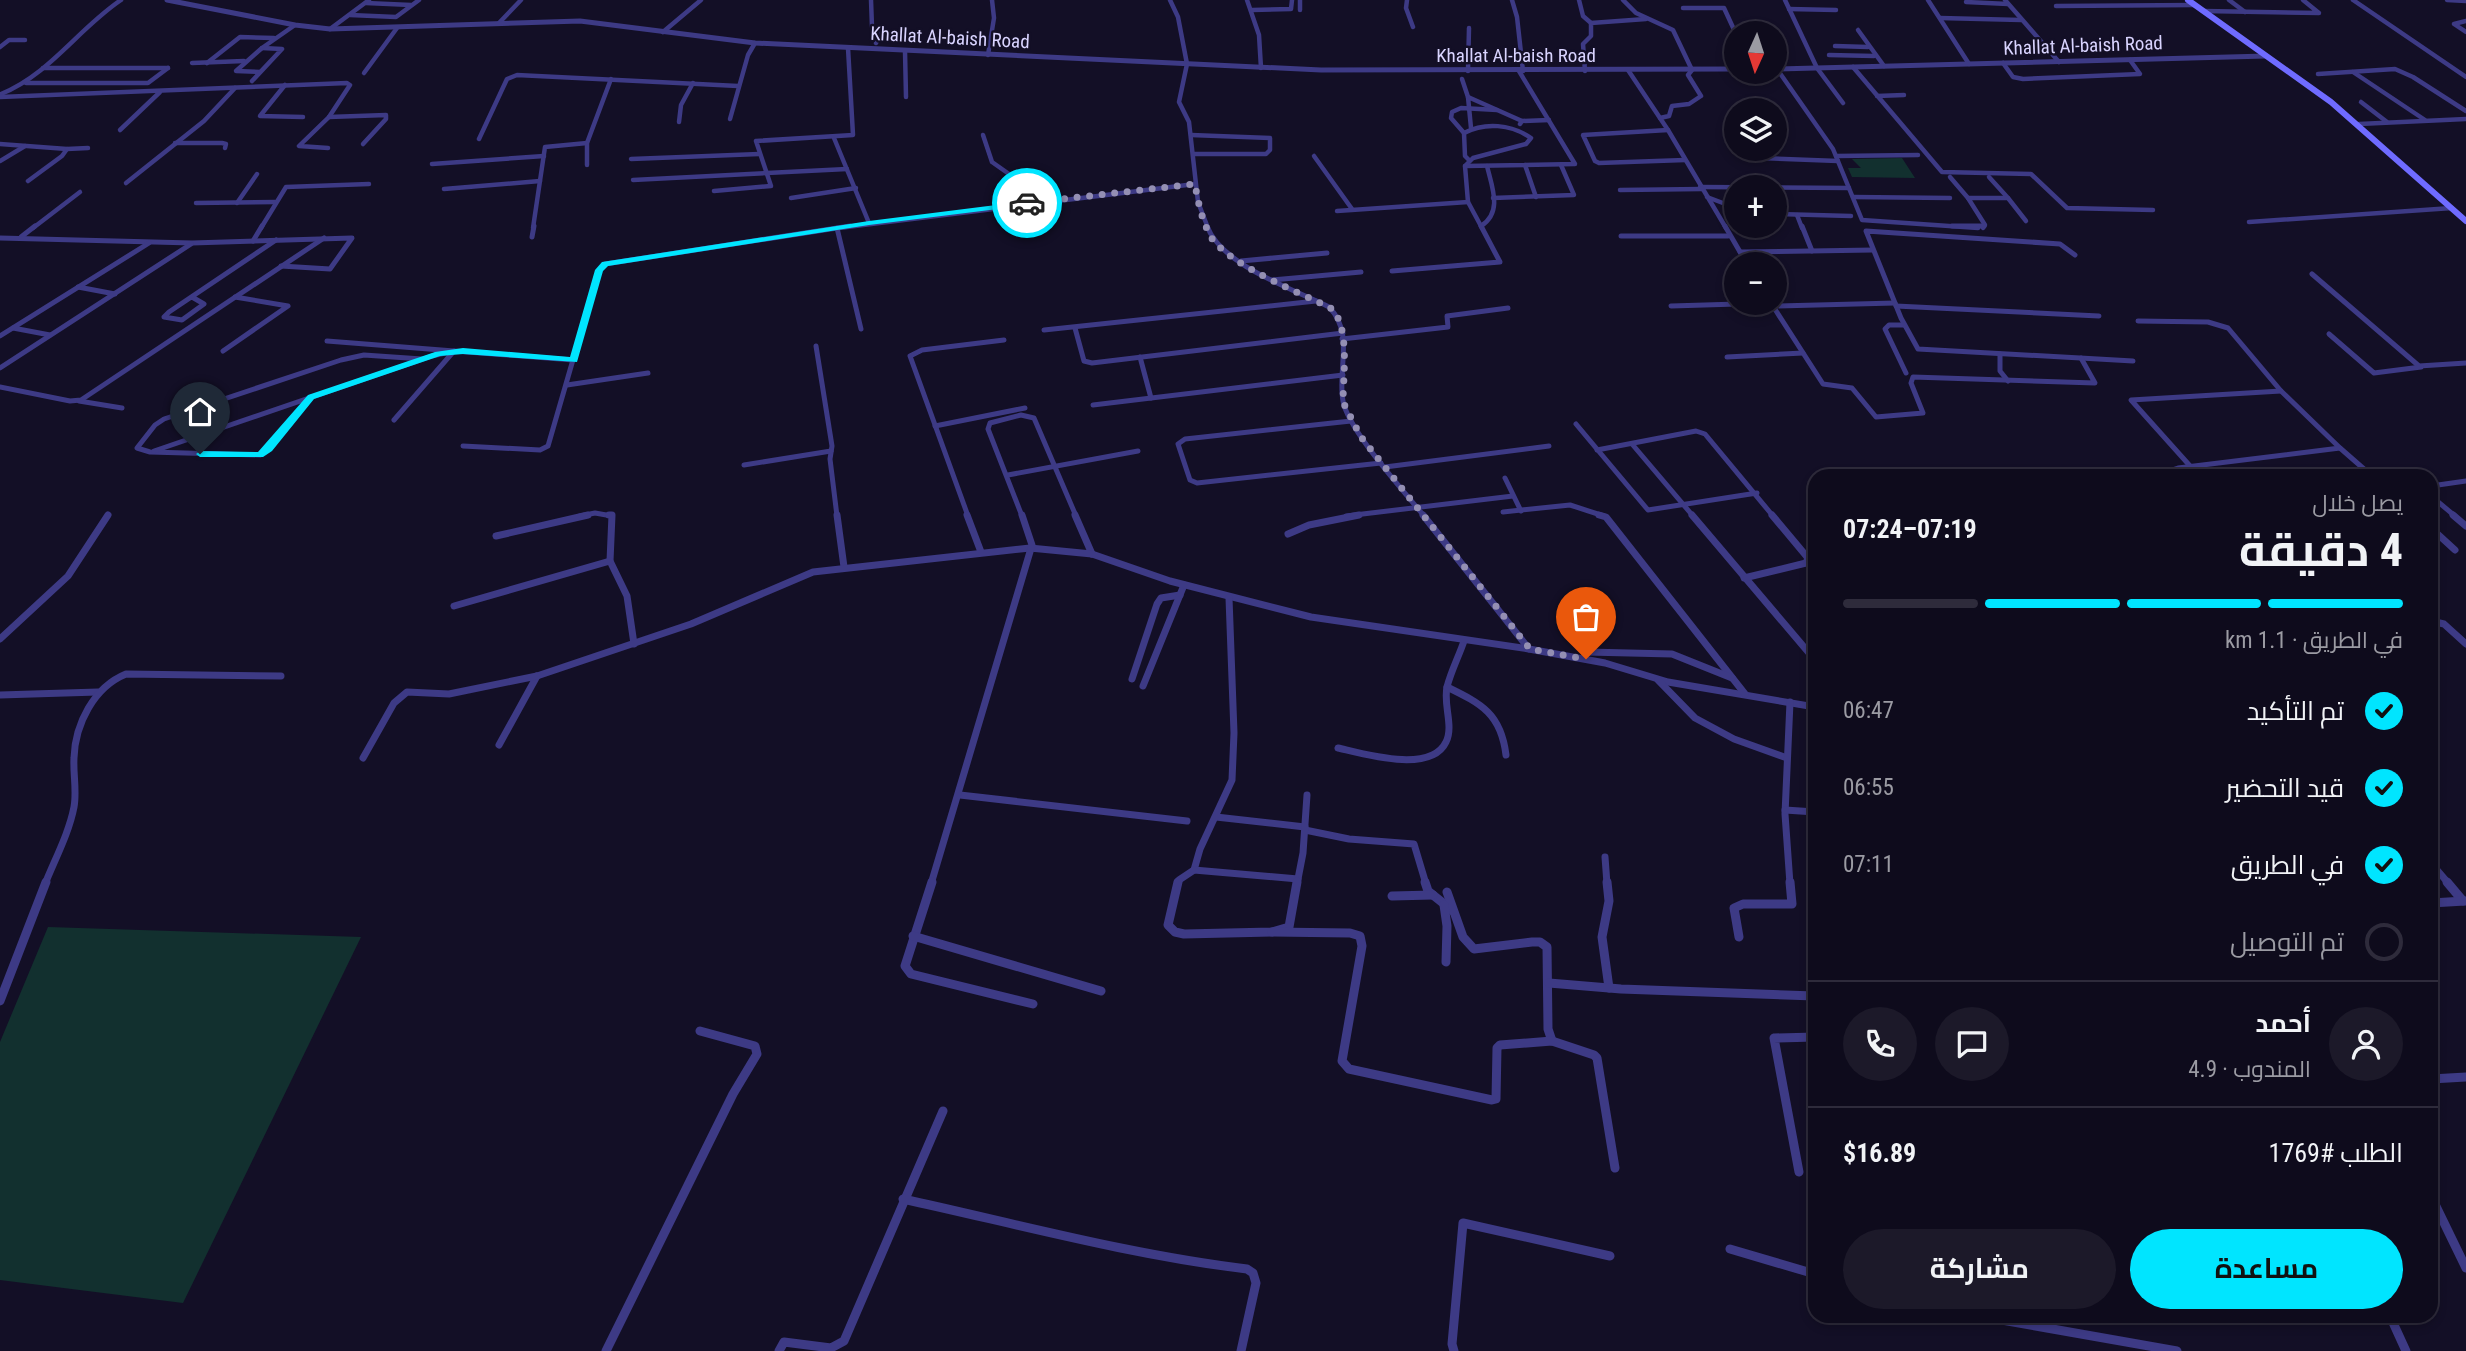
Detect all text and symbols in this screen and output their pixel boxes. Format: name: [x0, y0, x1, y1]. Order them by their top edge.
north arrow: [1724, 21, 1787, 84]
map controls: [1724, 21, 1787, 315]
street label: Khallat Al-baish Road: [870, 22, 1030, 53]
street label: Khallat Al-baish Road: [2003, 31, 2163, 60]
street label: Khallat Al-baish Road: [1436, 44, 1596, 67]
button: layers: [1724, 98, 1787, 161]
courier: [992, 168, 1062, 238]
button: +: [1724, 175, 1787, 238]
icon: car: [1008, 184, 1046, 222]
button: −: [1724, 252, 1787, 315]
pin: [170, 382, 230, 454]
icon: home: [181, 393, 219, 431]
text: يصل خلال: [2312, 490, 2403, 517]
text: 07:19–07:24: [1843, 514, 1977, 544]
text: 4 دقيقة: [2239, 523, 2403, 577]
pin: [1556, 587, 1616, 659]
icon: bag: [1567, 598, 1605, 636]
text: في الطريق · 1.1 km: [2225, 627, 2403, 654]
icon: check: [2365, 692, 2403, 730]
text: تم التأكيد: [2247, 696, 2344, 726]
text: 06:47: [1843, 697, 1894, 724]
icon: check: [2365, 769, 2403, 807]
text: قيد التحضير: [2226, 773, 2344, 803]
text: 06:55: [1843, 774, 1894, 801]
icon: check: [2365, 846, 2403, 884]
text: في الطريق: [2231, 850, 2344, 880]
text: 07:11: [1843, 851, 1894, 878]
text: تم التوصيل: [2230, 927, 2344, 957]
button: phone: [1843, 1007, 1917, 1081]
button: chat: [1935, 1007, 2009, 1081]
button: person: [2329, 1007, 2403, 1081]
text: أحمد: [2255, 1008, 2311, 1038]
text: المندوب · 4.9: [2188, 1056, 2311, 1083]
text: $16.89: [1843, 1138, 1916, 1168]
text: الطلب #1769: [2269, 1138, 2403, 1168]
button: مشاركة: [1843, 1229, 2116, 1309]
button: مساعدة: [2130, 1229, 2403, 1309]

